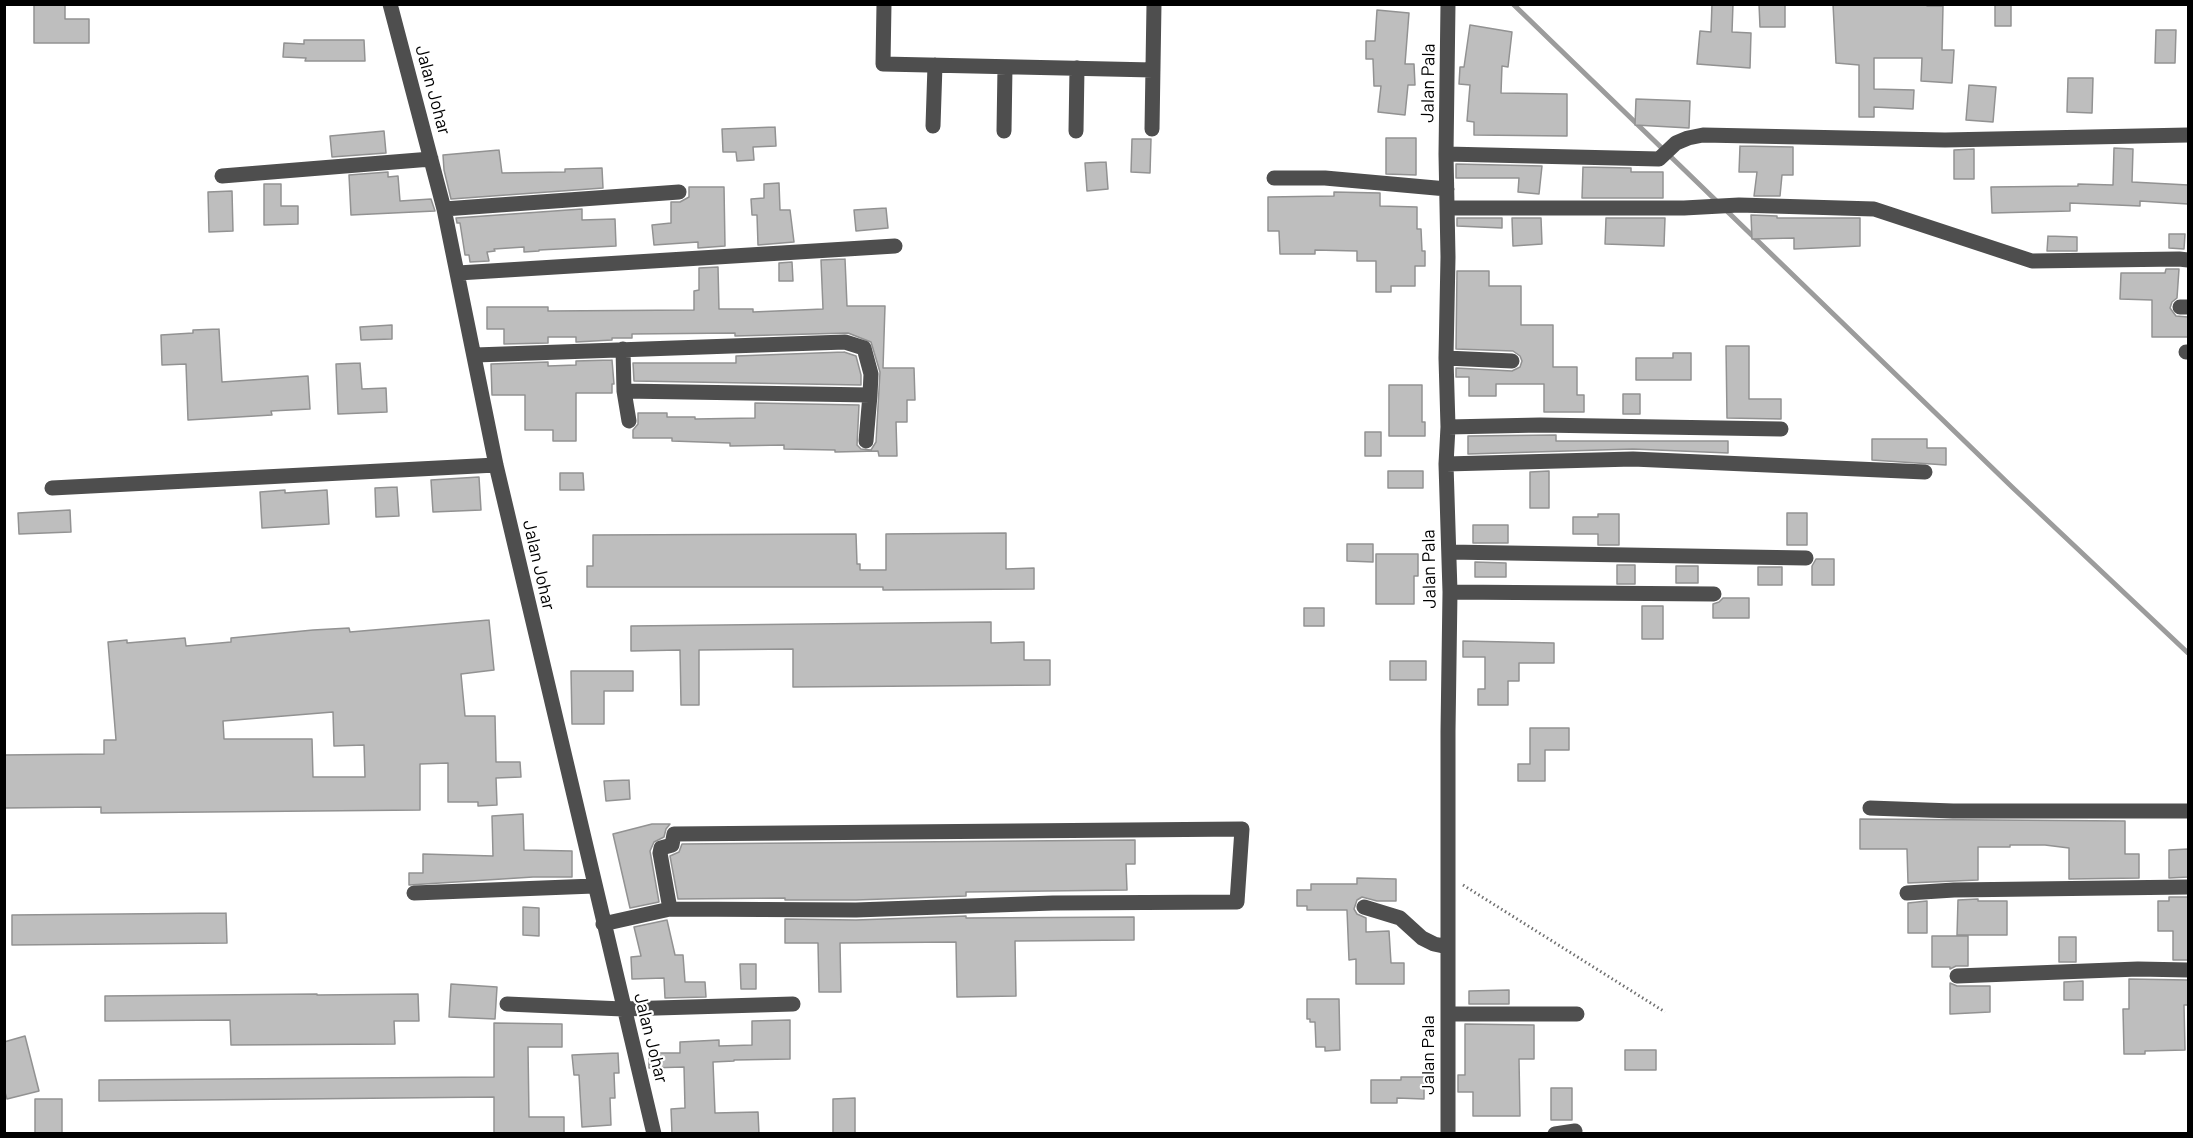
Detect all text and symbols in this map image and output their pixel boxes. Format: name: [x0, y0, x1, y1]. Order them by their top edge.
street label: Jalan Johar: [411, 43, 455, 137]
street label: Jalan Pala: [1417, 43, 1439, 123]
street label: Jalan Johar: [518, 518, 560, 612]
street label: Jalan Pala: [1418, 529, 1440, 609]
street label: Jalan Johar: [629, 991, 673, 1085]
street label: Jalan Pala: [1417, 1015, 1439, 1095]

